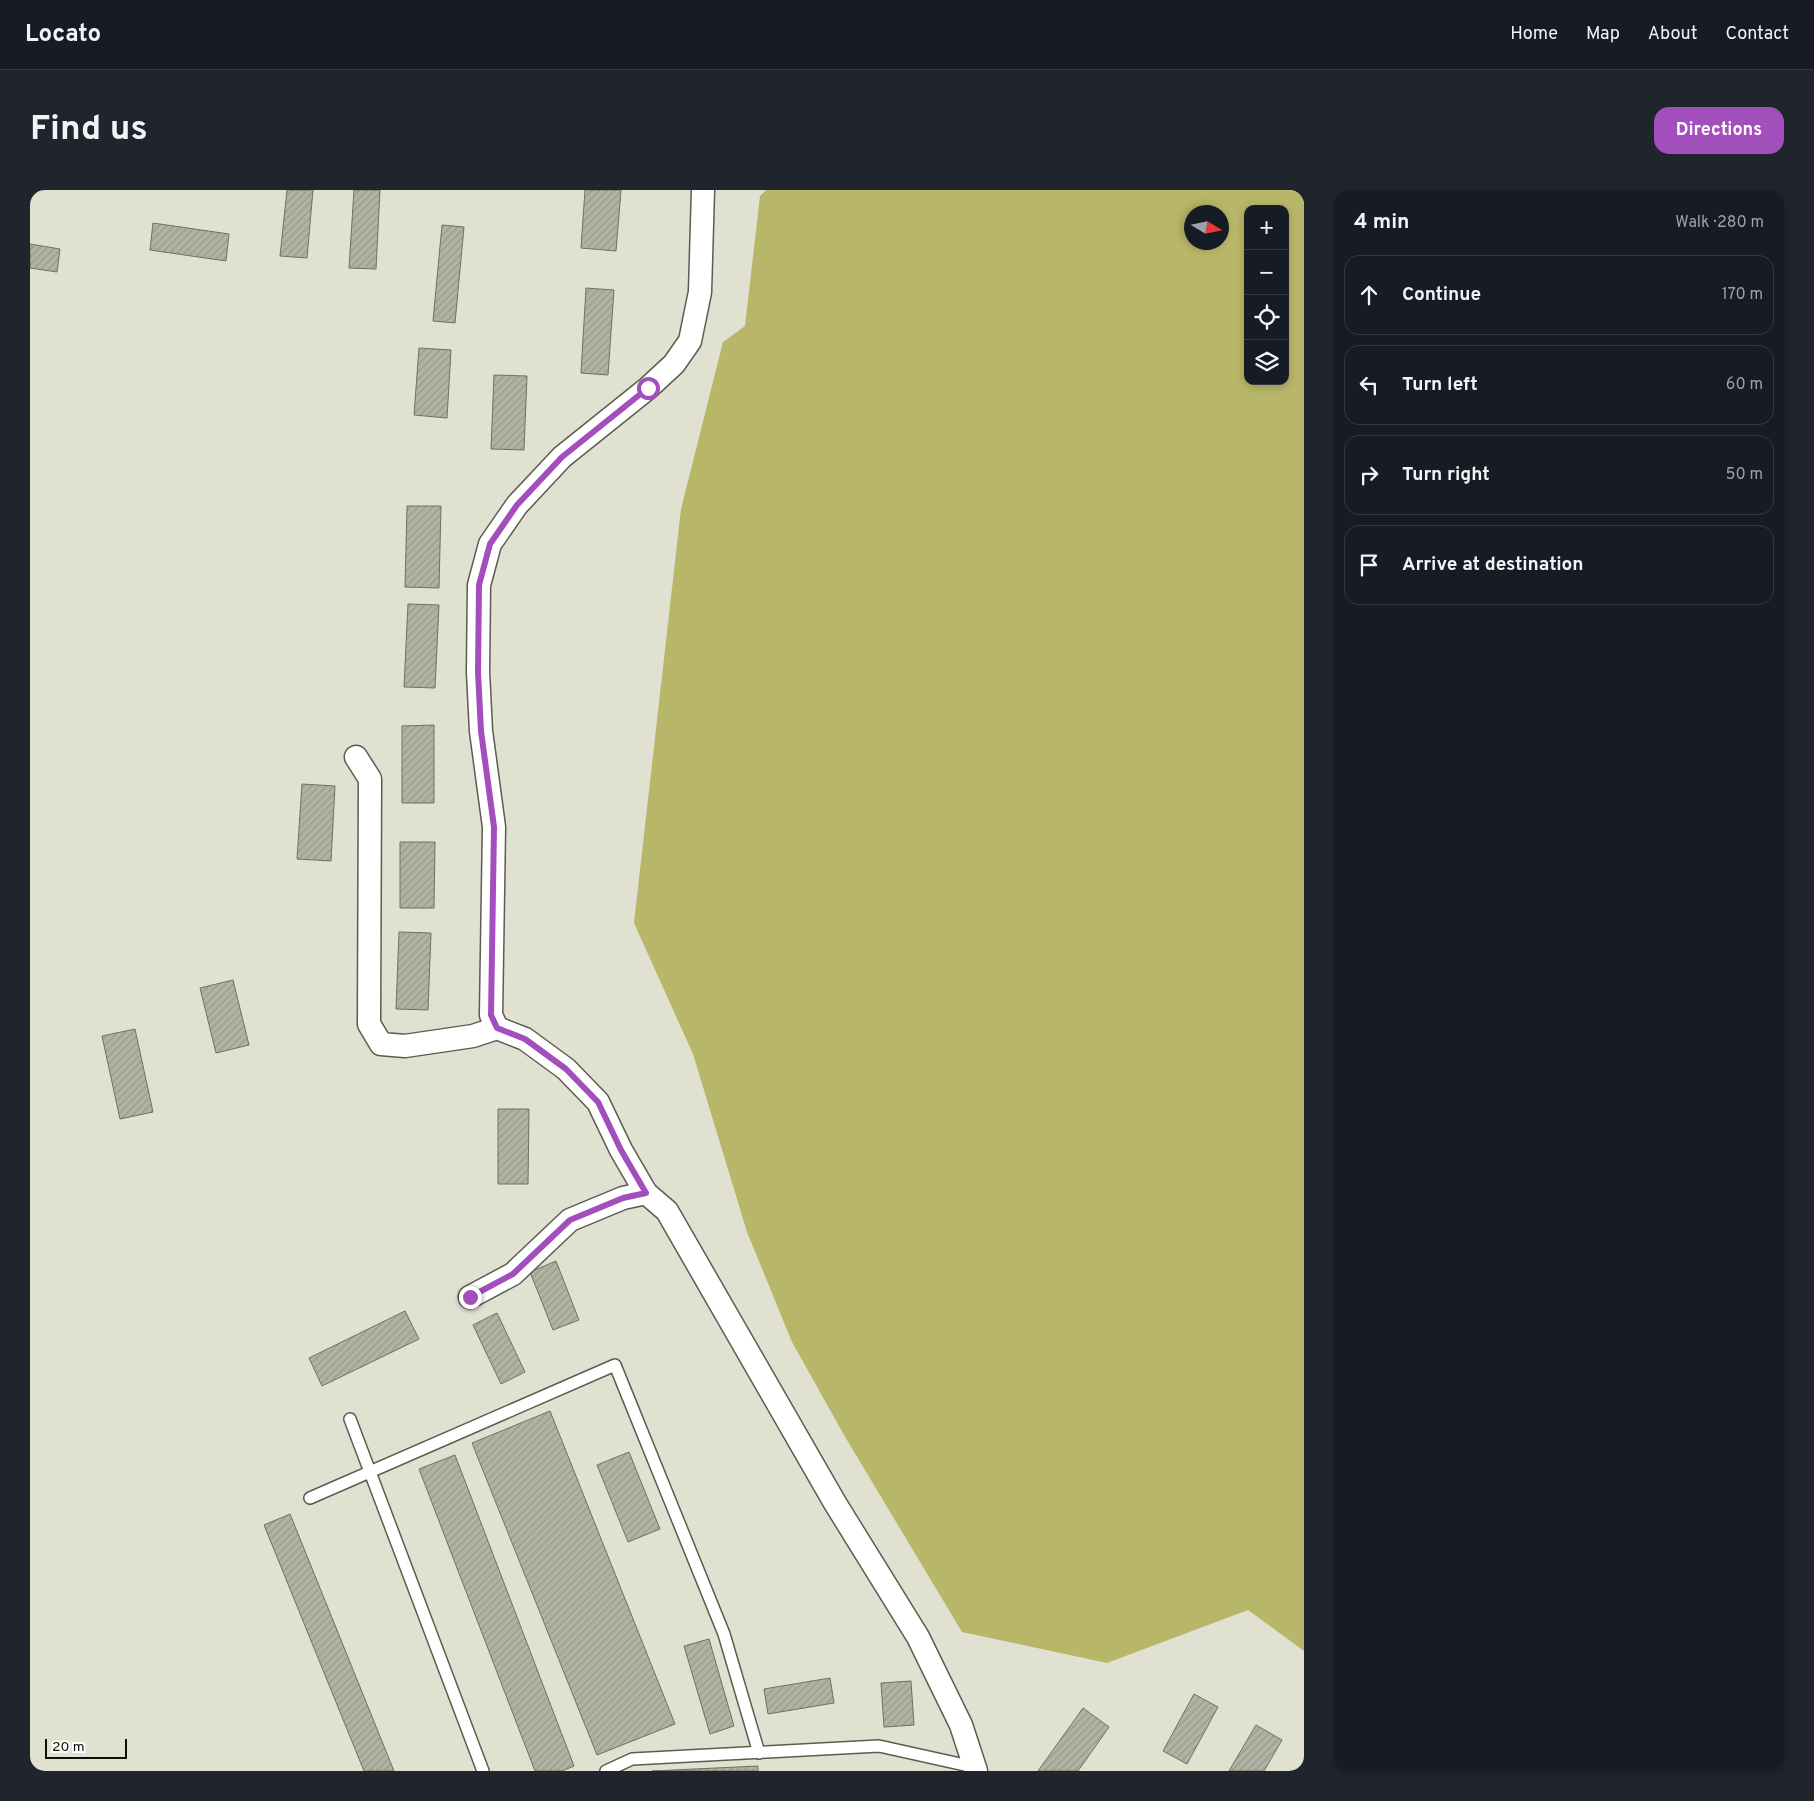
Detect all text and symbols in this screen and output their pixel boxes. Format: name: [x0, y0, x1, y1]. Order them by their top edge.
text: Locato: [25, 20, 101, 50]
text: Home: [1510, 23, 1558, 46]
text: Map: [1586, 23, 1620, 46]
text: About: [1648, 23, 1697, 46]
text: Contact: [1725, 23, 1789, 46]
button: Directions: [1654, 107, 1784, 154]
text: Find us: [30, 108, 148, 152]
north arrow: [1184, 205, 1229, 250]
map controls: [1244, 205, 1289, 385]
button: +: [1244, 205, 1289, 250]
text: 4 min: [1354, 209, 1410, 236]
text: Walk · 280 m: [1675, 213, 1764, 233]
button: −: [1244, 250, 1289, 295]
icon: ahead: [1355, 281, 1383, 309]
text: Continue: [1402, 283, 1481, 307]
text: 170 m: [1722, 285, 1763, 305]
button: locate: [1244, 295, 1289, 340]
button: layers: [1244, 340, 1289, 385]
icon: left: [1355, 371, 1383, 399]
text: Turn left: [1402, 373, 1478, 397]
text: 60 m: [1726, 375, 1763, 395]
route start: [637, 377, 660, 400]
icon: right: [1355, 461, 1383, 489]
text: Turn right: [1402, 463, 1490, 487]
text: 50 m: [1726, 465, 1763, 485]
icon: arrive: [1355, 551, 1383, 579]
text: Arrive at destination: [1402, 553, 1583, 577]
route end: [459, 1286, 482, 1309]
scale bar: [45, 1736, 128, 1759]
text: 20 m: [52, 1739, 85, 1756]

